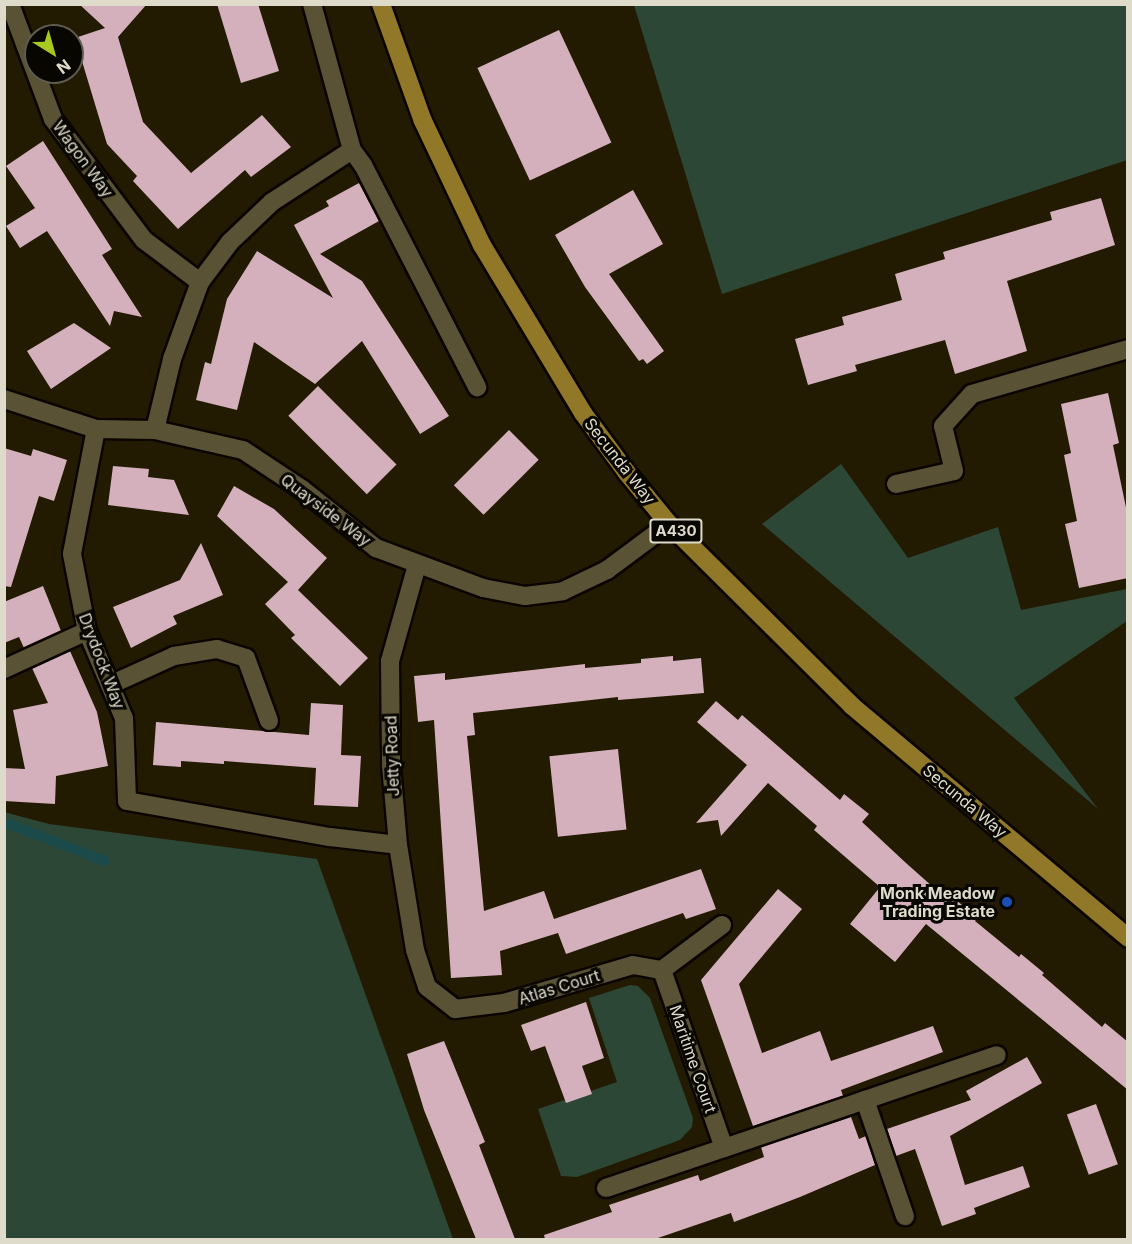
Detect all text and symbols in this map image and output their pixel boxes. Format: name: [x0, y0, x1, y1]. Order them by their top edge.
north arrow: [24, 24, 84, 84]
text: N: [53, 55, 75, 78]
street label: Wagon Way: [49, 117, 117, 201]
street label: Secunda Way: [581, 414, 659, 508]
street label: Quayside Way: [277, 470, 375, 550]
road number: A430: [649, 519, 703, 543]
street label: Drydock Way: [75, 610, 129, 712]
street label: Jetty Road: [381, 715, 403, 797]
street label: Secunda Way: [919, 760, 1011, 842]
place label: Monk Meadow Trading Estate: [880, 883, 995, 921]
marker: Monk Meadow Trading Estate: [1000, 895, 1014, 909]
street label: Atlas Court: [516, 966, 602, 1008]
street label: Maritime Court: [666, 1003, 720, 1115]

